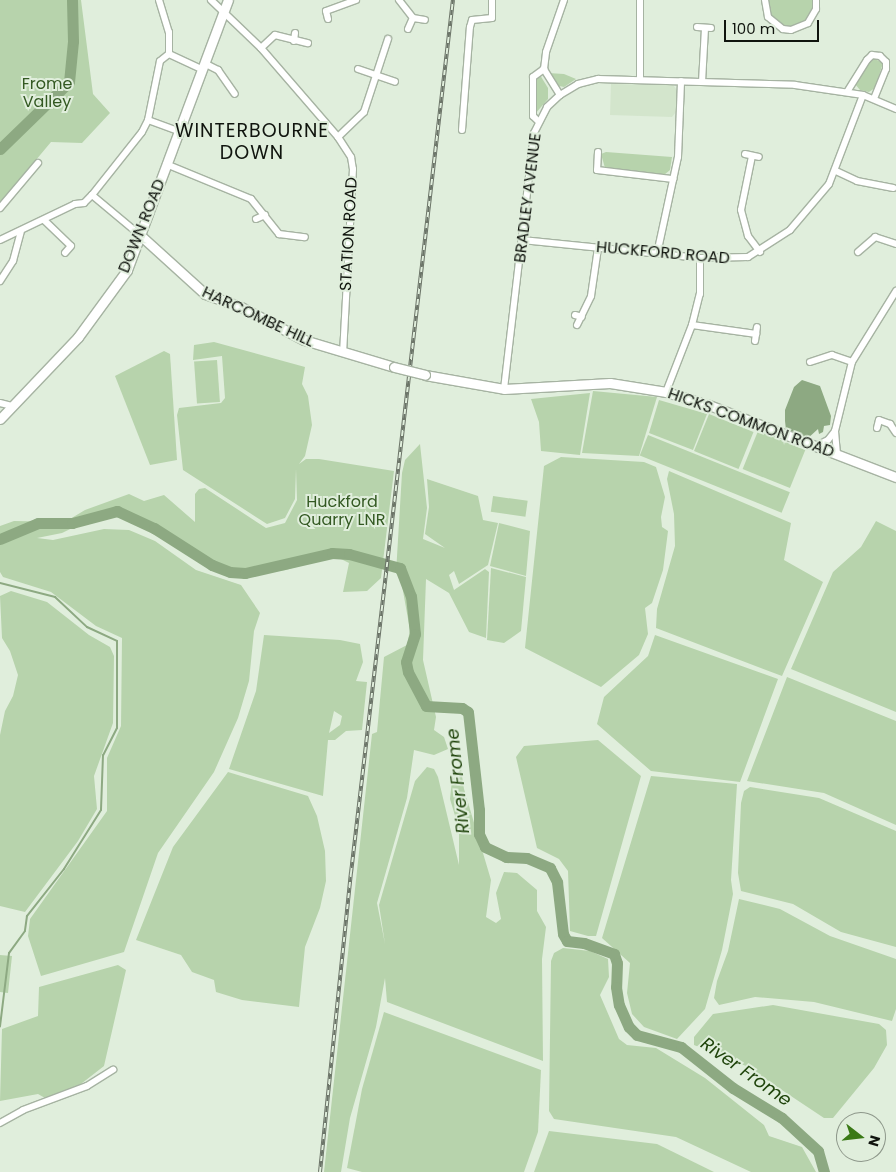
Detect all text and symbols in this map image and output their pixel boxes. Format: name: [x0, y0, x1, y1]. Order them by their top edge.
scale bar: [726, 10, 821, 42]
text: 100 m: [732, 18, 775, 39]
park label: Frome Valley: [22, 74, 72, 112]
district label: WINTERBOURNE DOWN: [173, 120, 331, 164]
street label: BRADLEY AVENUE: [511, 132, 545, 264]
street label: DOWN ROAD: [114, 176, 170, 276]
street label: STATION ROAD: [336, 177, 362, 291]
street label: HUCKFORD ROAD: [595, 238, 731, 268]
street label: HARCOMBE HILL: [199, 283, 317, 351]
street label: HICKS COMMON ROAD: [665, 384, 837, 462]
park label: Huckford Quarry LNR: [299, 492, 385, 530]
water label: River Frome: [442, 727, 474, 835]
water label: River Frome: [697, 1033, 795, 1111]
north arrow: [836, 1112, 886, 1162]
text: N: [863, 1133, 886, 1149]

